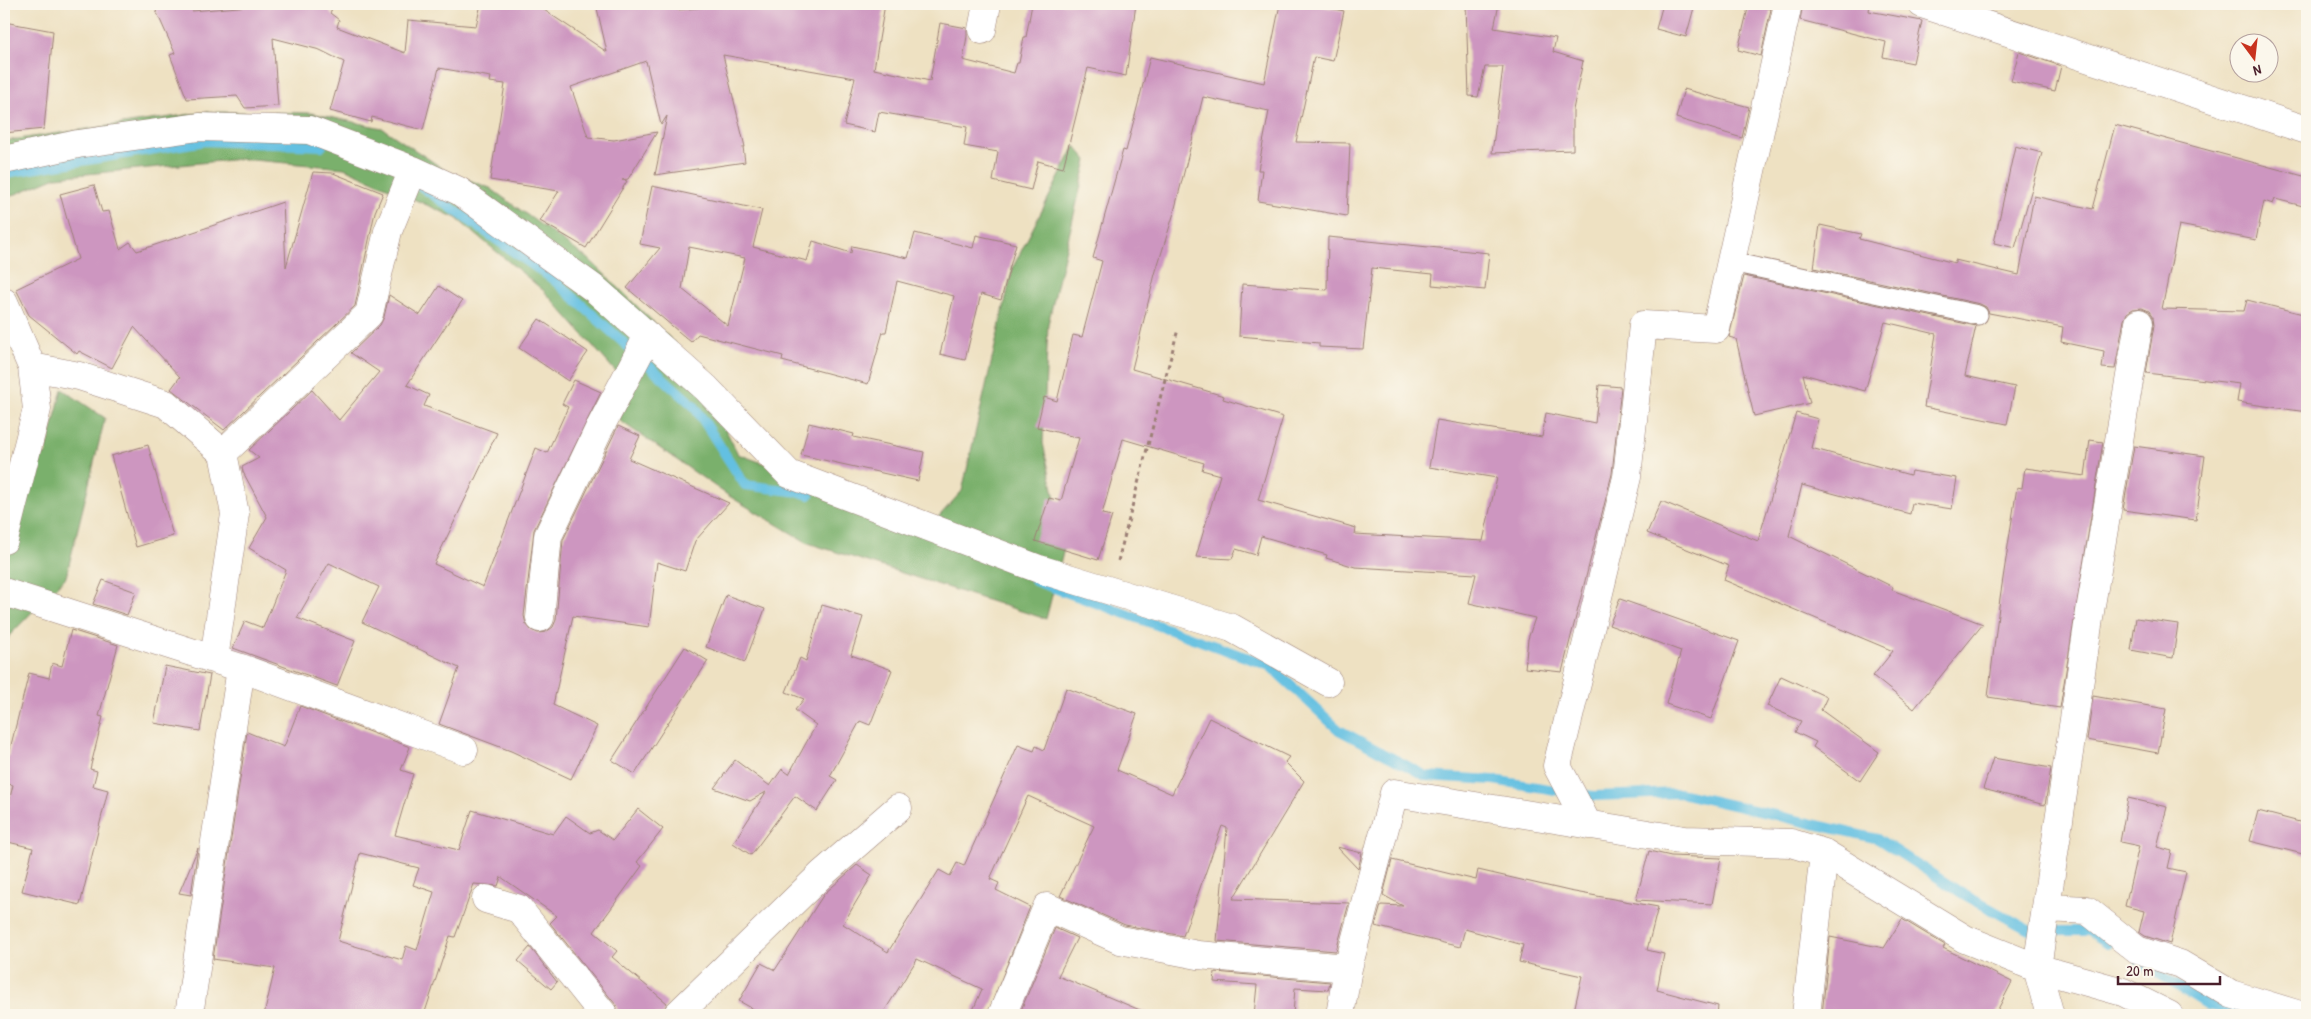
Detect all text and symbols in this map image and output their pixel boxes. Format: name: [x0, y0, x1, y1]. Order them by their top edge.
north arrow: [2228, 32, 2278, 82]
text: N: [2251, 61, 2264, 81]
scale bar: [2118, 954, 2221, 986]
text: 20 m: [2126, 960, 2153, 981]

